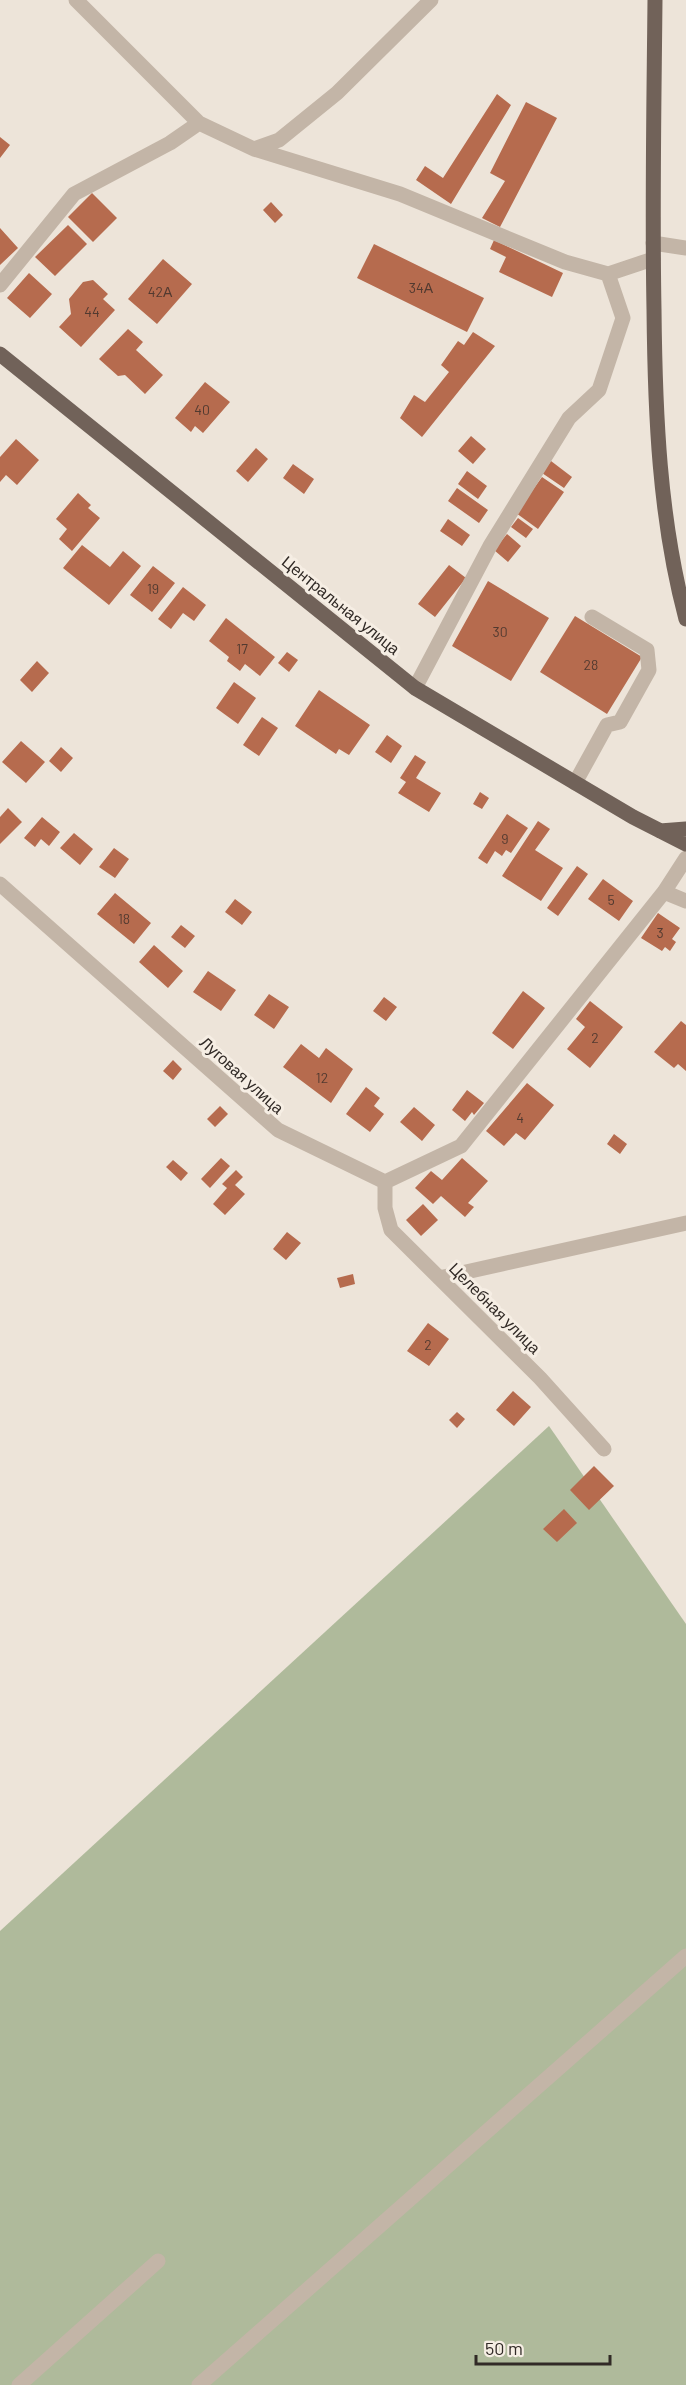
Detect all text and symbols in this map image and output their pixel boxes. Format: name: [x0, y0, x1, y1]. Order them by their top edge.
house number: 34А: [409, 279, 434, 296]
house number: 42А: [148, 283, 173, 300]
house number: 44: [84, 303, 100, 320]
house number: 40: [194, 401, 210, 418]
street label: Центральная улица: [279, 551, 404, 658]
house number: 19: [147, 580, 159, 597]
house number: 30: [492, 623, 508, 640]
house number: 17: [236, 640, 248, 657]
house number: 28: [584, 656, 598, 673]
house number: 9: [501, 830, 509, 847]
house number: 5: [607, 891, 615, 908]
house number: 18: [118, 910, 130, 927]
house number: 3: [656, 924, 664, 941]
house number: 2: [591, 1029, 599, 1046]
street label: Луговая улица: [197, 1032, 288, 1117]
house number: 12: [316, 1069, 328, 1086]
house number: 4: [516, 1109, 524, 1126]
street label: Целебная улица: [446, 1258, 545, 1357]
house number: 2: [424, 1336, 432, 1353]
scale bar: [476, 2328, 610, 2366]
text: 50 m: [485, 2337, 523, 2359]

